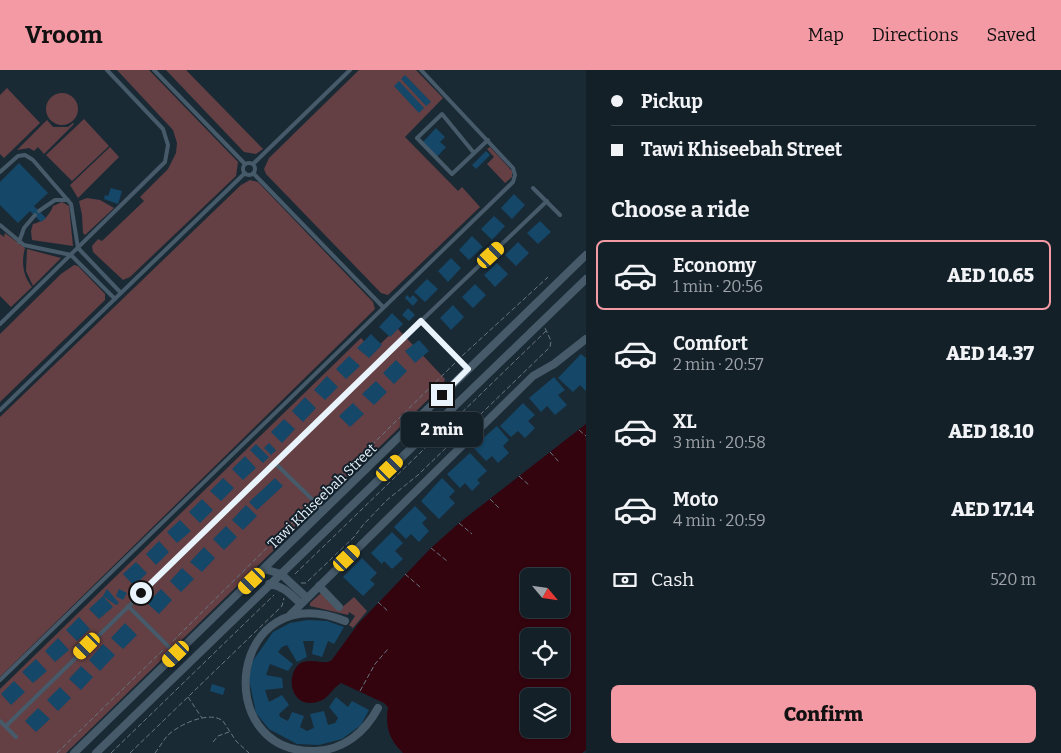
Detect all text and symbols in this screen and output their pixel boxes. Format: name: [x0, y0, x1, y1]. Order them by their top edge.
text: Vroom: [25, 21, 103, 49]
text: Map: [808, 24, 844, 46]
text: Directions: [872, 24, 959, 46]
text: Saved: [987, 24, 1036, 46]
text: Pickup: [641, 90, 703, 113]
text: Tawi Khiseebah Street: [641, 138, 842, 161]
text: Choose a ride: [611, 196, 750, 223]
car: [474, 239, 507, 271]
icon: car: [613, 253, 658, 298]
text: Economy: [673, 254, 756, 277]
text: AED 10.65: [947, 264, 1034, 287]
text: 1 min · 20:56: [673, 277, 763, 296]
icon: car: [613, 331, 658, 376]
text: Comfort: [673, 332, 748, 355]
text: AED 14.37: [946, 342, 1034, 365]
text: 2 min · 20:57: [673, 355, 763, 374]
route end: [431, 384, 453, 406]
icon: car: [613, 409, 658, 454]
text: XL: [673, 410, 697, 433]
callout: 2 min: [401, 412, 483, 448]
text: 2 min: [421, 420, 463, 439]
text: AED 18.10: [949, 420, 1034, 443]
text: 3 min · 20:58: [673, 433, 766, 452]
street label: Tawi Khiseebah Street: [265, 440, 380, 553]
car: [373, 452, 406, 484]
icon: car: [613, 487, 658, 532]
text: Moto: [673, 488, 719, 511]
text: AED 17.14: [951, 498, 1034, 521]
text: 4 min · 20:59: [673, 511, 766, 530]
car: [330, 542, 363, 574]
car: [235, 565, 268, 597]
icon: cash: [611, 566, 639, 594]
north arrow: [520, 568, 570, 618]
map controls: [520, 568, 570, 738]
text: Cash: [651, 568, 694, 591]
text: 520 m: [990, 570, 1036, 589]
route start: [130, 582, 152, 604]
button: locate: [520, 628, 570, 678]
car: [71, 630, 102, 662]
car: [159, 638, 192, 670]
button: Confirm: [611, 685, 1036, 743]
button: layers: [520, 688, 570, 738]

